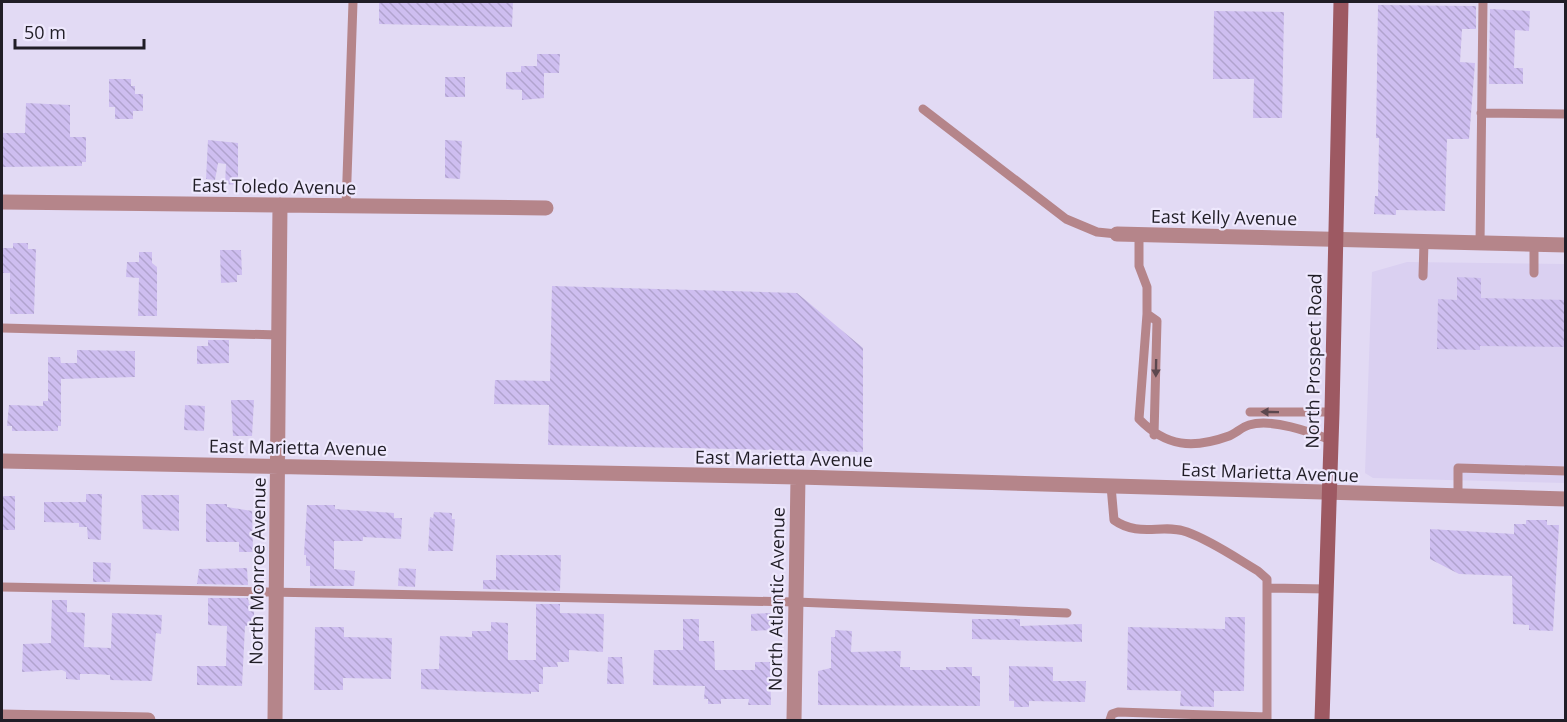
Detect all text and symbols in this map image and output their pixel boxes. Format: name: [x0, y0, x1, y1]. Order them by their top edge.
scale bar: [15, 12, 144, 50]
text: 50 m: [24, 20, 66, 44]
street label: East Toledo Avenue: [192, 173, 356, 199]
street label: East Kelly Avenue: [1151, 204, 1297, 230]
street label: North Prospect Road: [1299, 273, 1327, 449]
one-way arrow: [1151, 358, 1161, 377]
one-way arrow: [1260, 407, 1279, 417]
street label: East Marietta Avenue: [209, 433, 387, 461]
street label: East Marietta Avenue: [695, 444, 873, 472]
street label: East Marietta Avenue: [1181, 457, 1359, 487]
street label: North Monroe Avenue: [243, 477, 271, 665]
street label: North Atlantic Avenue: [762, 507, 790, 691]

